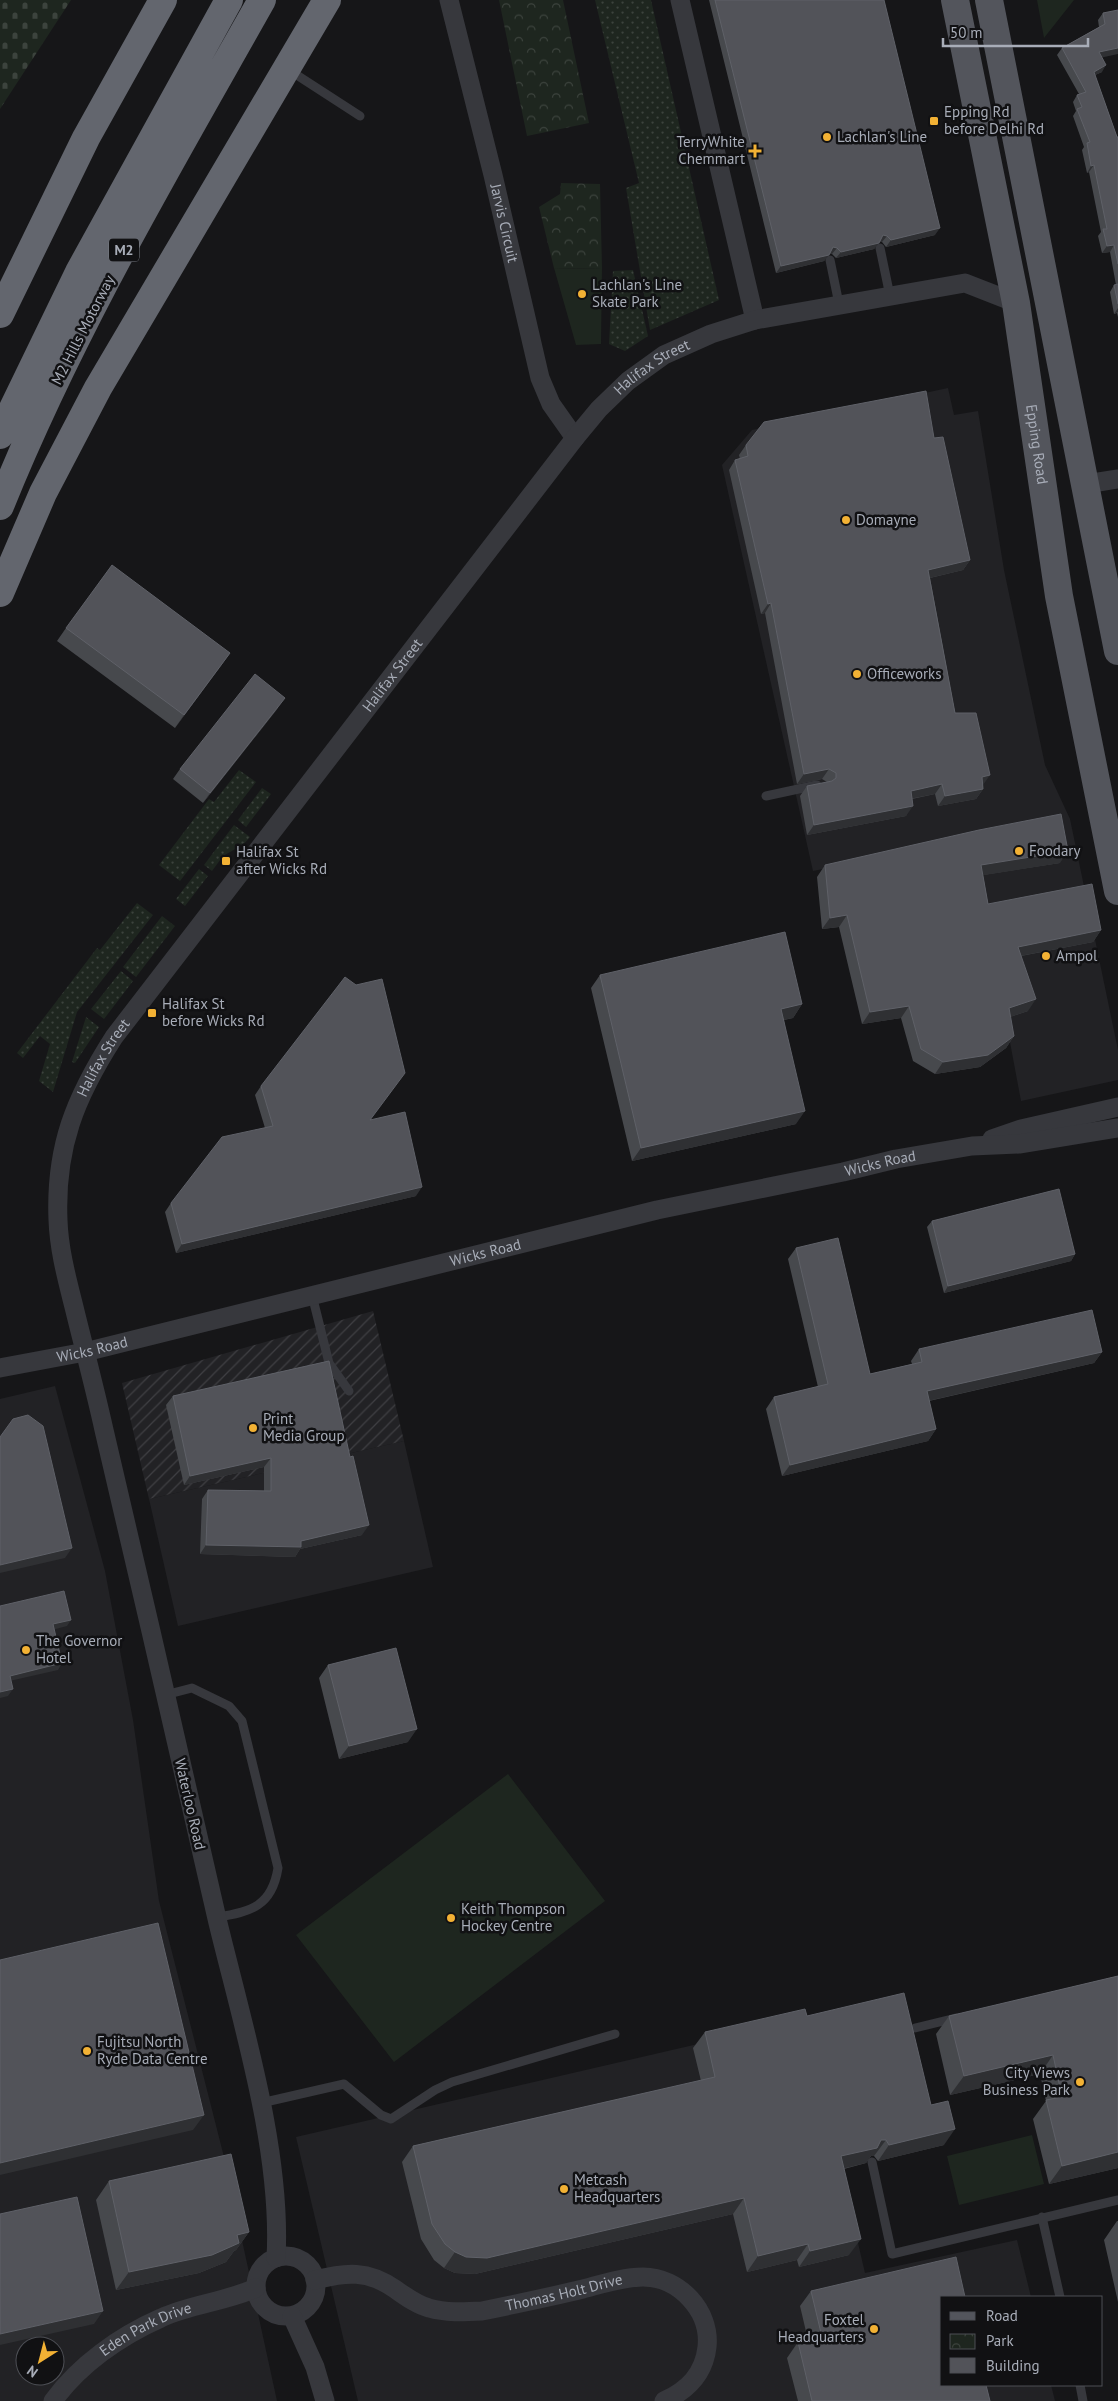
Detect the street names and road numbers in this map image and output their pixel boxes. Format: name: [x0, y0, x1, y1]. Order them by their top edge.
street label: Jarvis Circuit: [486, 181, 523, 264]
road number: M2: [109, 238, 139, 262]
street label: M2 Hills Motorway: [47, 272, 118, 388]
street label: Halifax Street: [609, 335, 693, 399]
street label: Epping Road: [1022, 403, 1052, 485]
street label: Halifax Street: [358, 634, 426, 715]
street label: Halifax Street: [72, 1015, 134, 1100]
street label: Wicks Road: [843, 1146, 917, 1180]
street label: Wicks Road: [448, 1234, 523, 1270]
street label: Wicks Road: [55, 1332, 130, 1366]
street label: Waterloo Road: [171, 1756, 210, 1851]
street label: Thomas Holt Drive: [503, 2269, 624, 2315]
street label: Eden Park Drive: [95, 2298, 193, 2360]

